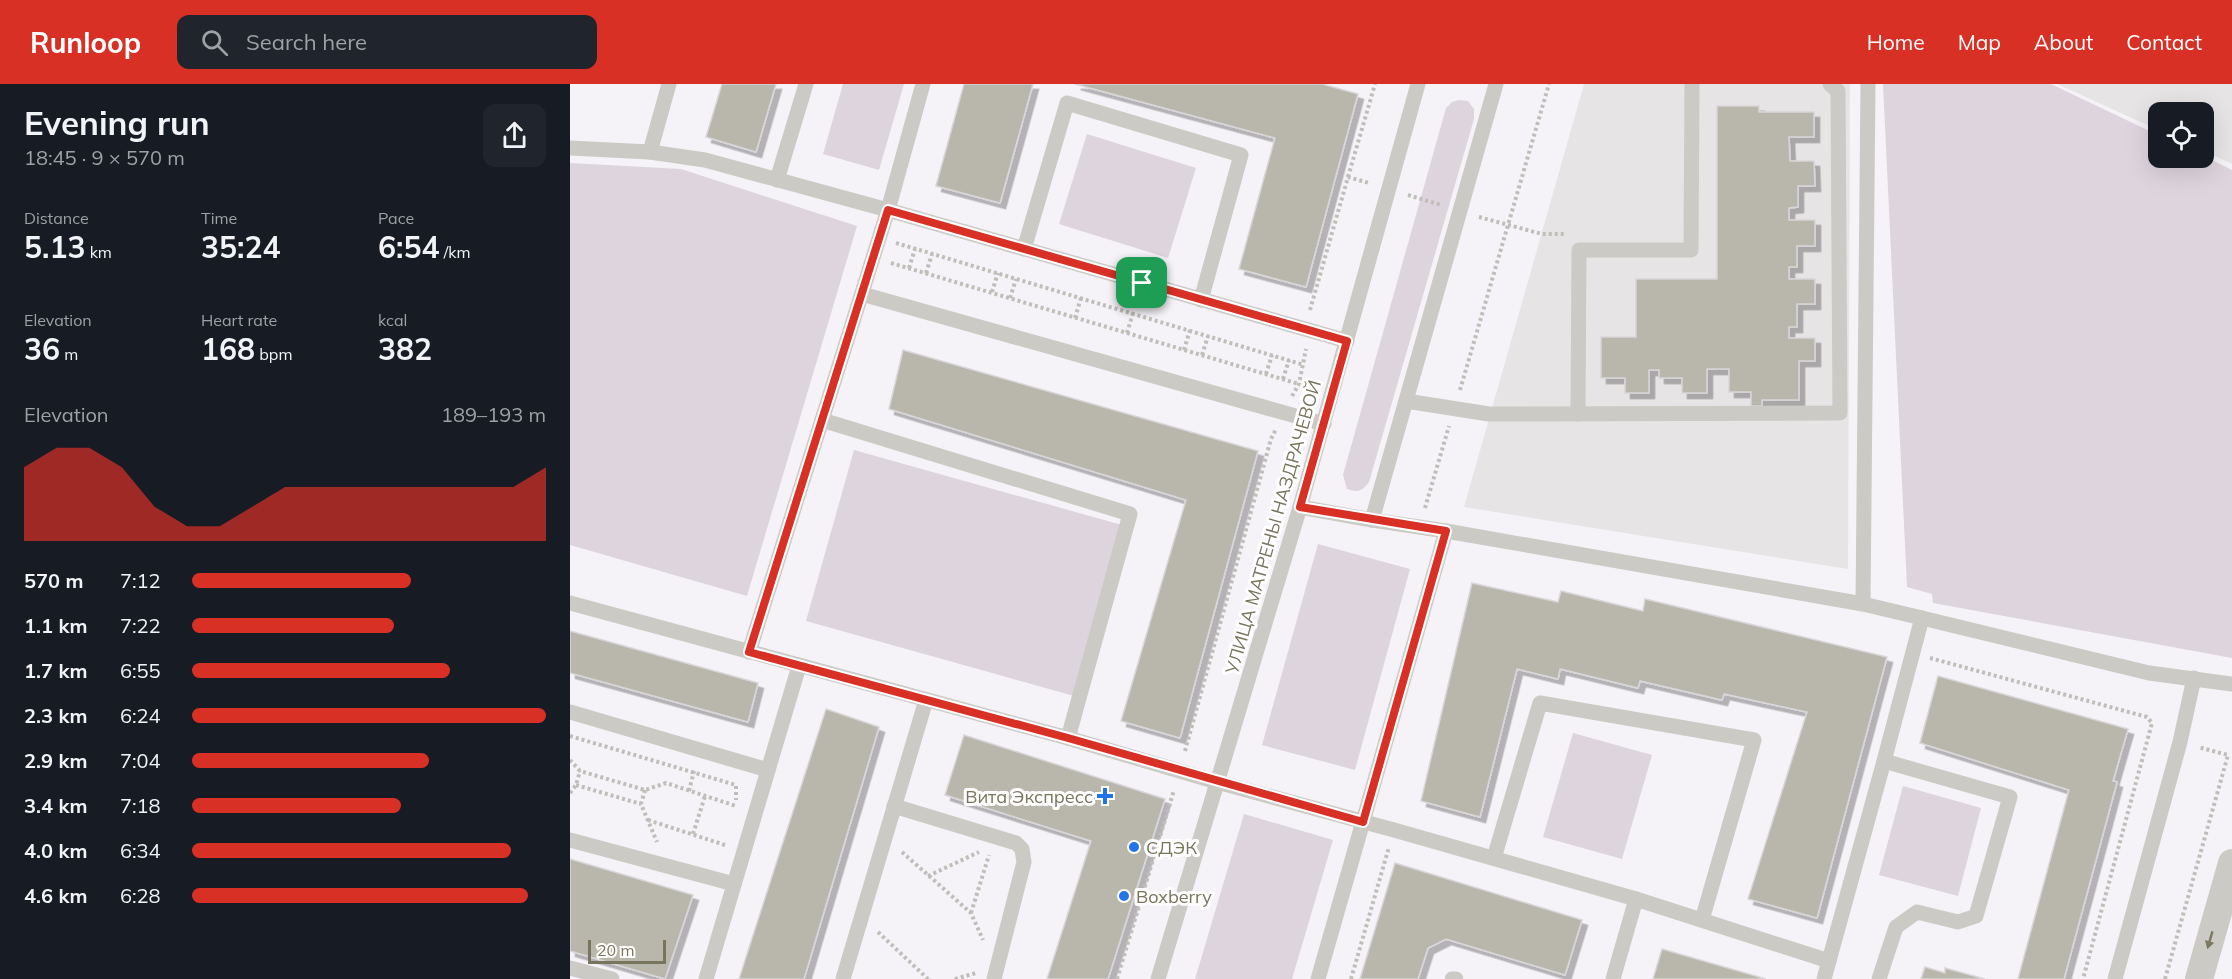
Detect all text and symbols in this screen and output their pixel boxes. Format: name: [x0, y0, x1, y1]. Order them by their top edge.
search box: [177, 15, 597, 69]
text: Runloop: [30, 25, 141, 60]
icon: search: [198, 26, 231, 59]
text: Search here: [246, 28, 367, 56]
text: Home: [1867, 29, 1925, 55]
text: Map: [1958, 29, 2001, 55]
text: About: [2034, 29, 2093, 55]
text: Contact: [2126, 29, 2202, 55]
text: Evening run: [24, 102, 210, 143]
map controls: [2148, 102, 2214, 168]
button: locate: [2148, 102, 2214, 168]
button: share: [483, 104, 546, 167]
text: 18:45 · 9 × 570 m: [24, 145, 185, 170]
text: Distance: [24, 208, 89, 228]
text: Time: [201, 208, 237, 228]
text: Pace: [378, 208, 414, 228]
text: 5.13: [24, 228, 85, 266]
text: 35:24: [201, 228, 280, 266]
text: 6:54: [378, 228, 439, 266]
text: km: [85, 242, 112, 262]
text: /km: [439, 242, 470, 262]
pin: [1116, 257, 1167, 308]
icon: arrive: [1125, 266, 1158, 299]
text: Elevation: [24, 310, 92, 330]
text: Heart rate: [201, 310, 277, 330]
text: kcal: [378, 310, 407, 330]
text: 36: [24, 330, 60, 368]
text: 168: [201, 330, 255, 368]
text: 382: [378, 330, 432, 368]
text: m: [60, 344, 78, 364]
text: bpm: [255, 344, 292, 364]
street label: УЛИЦА МАТРЕНЫ НАЗДРАЧЕВОЙ: [1220, 377, 1326, 678]
text: Elevation: [24, 402, 109, 427]
text: 189–193 m: [441, 402, 546, 427]
text: 570 m: [24, 568, 83, 593]
text: 7:12: [120, 568, 161, 593]
text: 1.1 km: [24, 613, 87, 638]
text: 7:22: [120, 613, 161, 638]
text: 1.7 km: [24, 658, 87, 683]
text: 6:55: [120, 658, 161, 683]
text: 2.3 km: [24, 703, 87, 728]
text: 6:24: [120, 703, 161, 728]
text: 2.9 km: [24, 748, 87, 773]
text: 7:04: [120, 748, 161, 773]
place label: Вита Экспресс: [965, 785, 1093, 808]
marker: Вита Экспресс: [1098, 789, 1112, 803]
text: 3.4 km: [24, 793, 87, 818]
text: 7:18: [120, 793, 161, 818]
place label: СДЭК: [1146, 836, 1197, 859]
text: 4.0 km: [24, 838, 87, 863]
text: 6:34: [120, 838, 161, 863]
marker: СДЭК: [1127, 840, 1141, 854]
text: 4.6 km: [24, 883, 87, 908]
text: 6:28: [120, 883, 161, 908]
place label: Boxberry: [1136, 885, 1212, 908]
marker: Boxberry: [1117, 889, 1131, 903]
one-way arrow: [2205, 931, 2214, 949]
scale bar: [588, 937, 666, 964]
text: 20 m: [597, 940, 634, 960]

